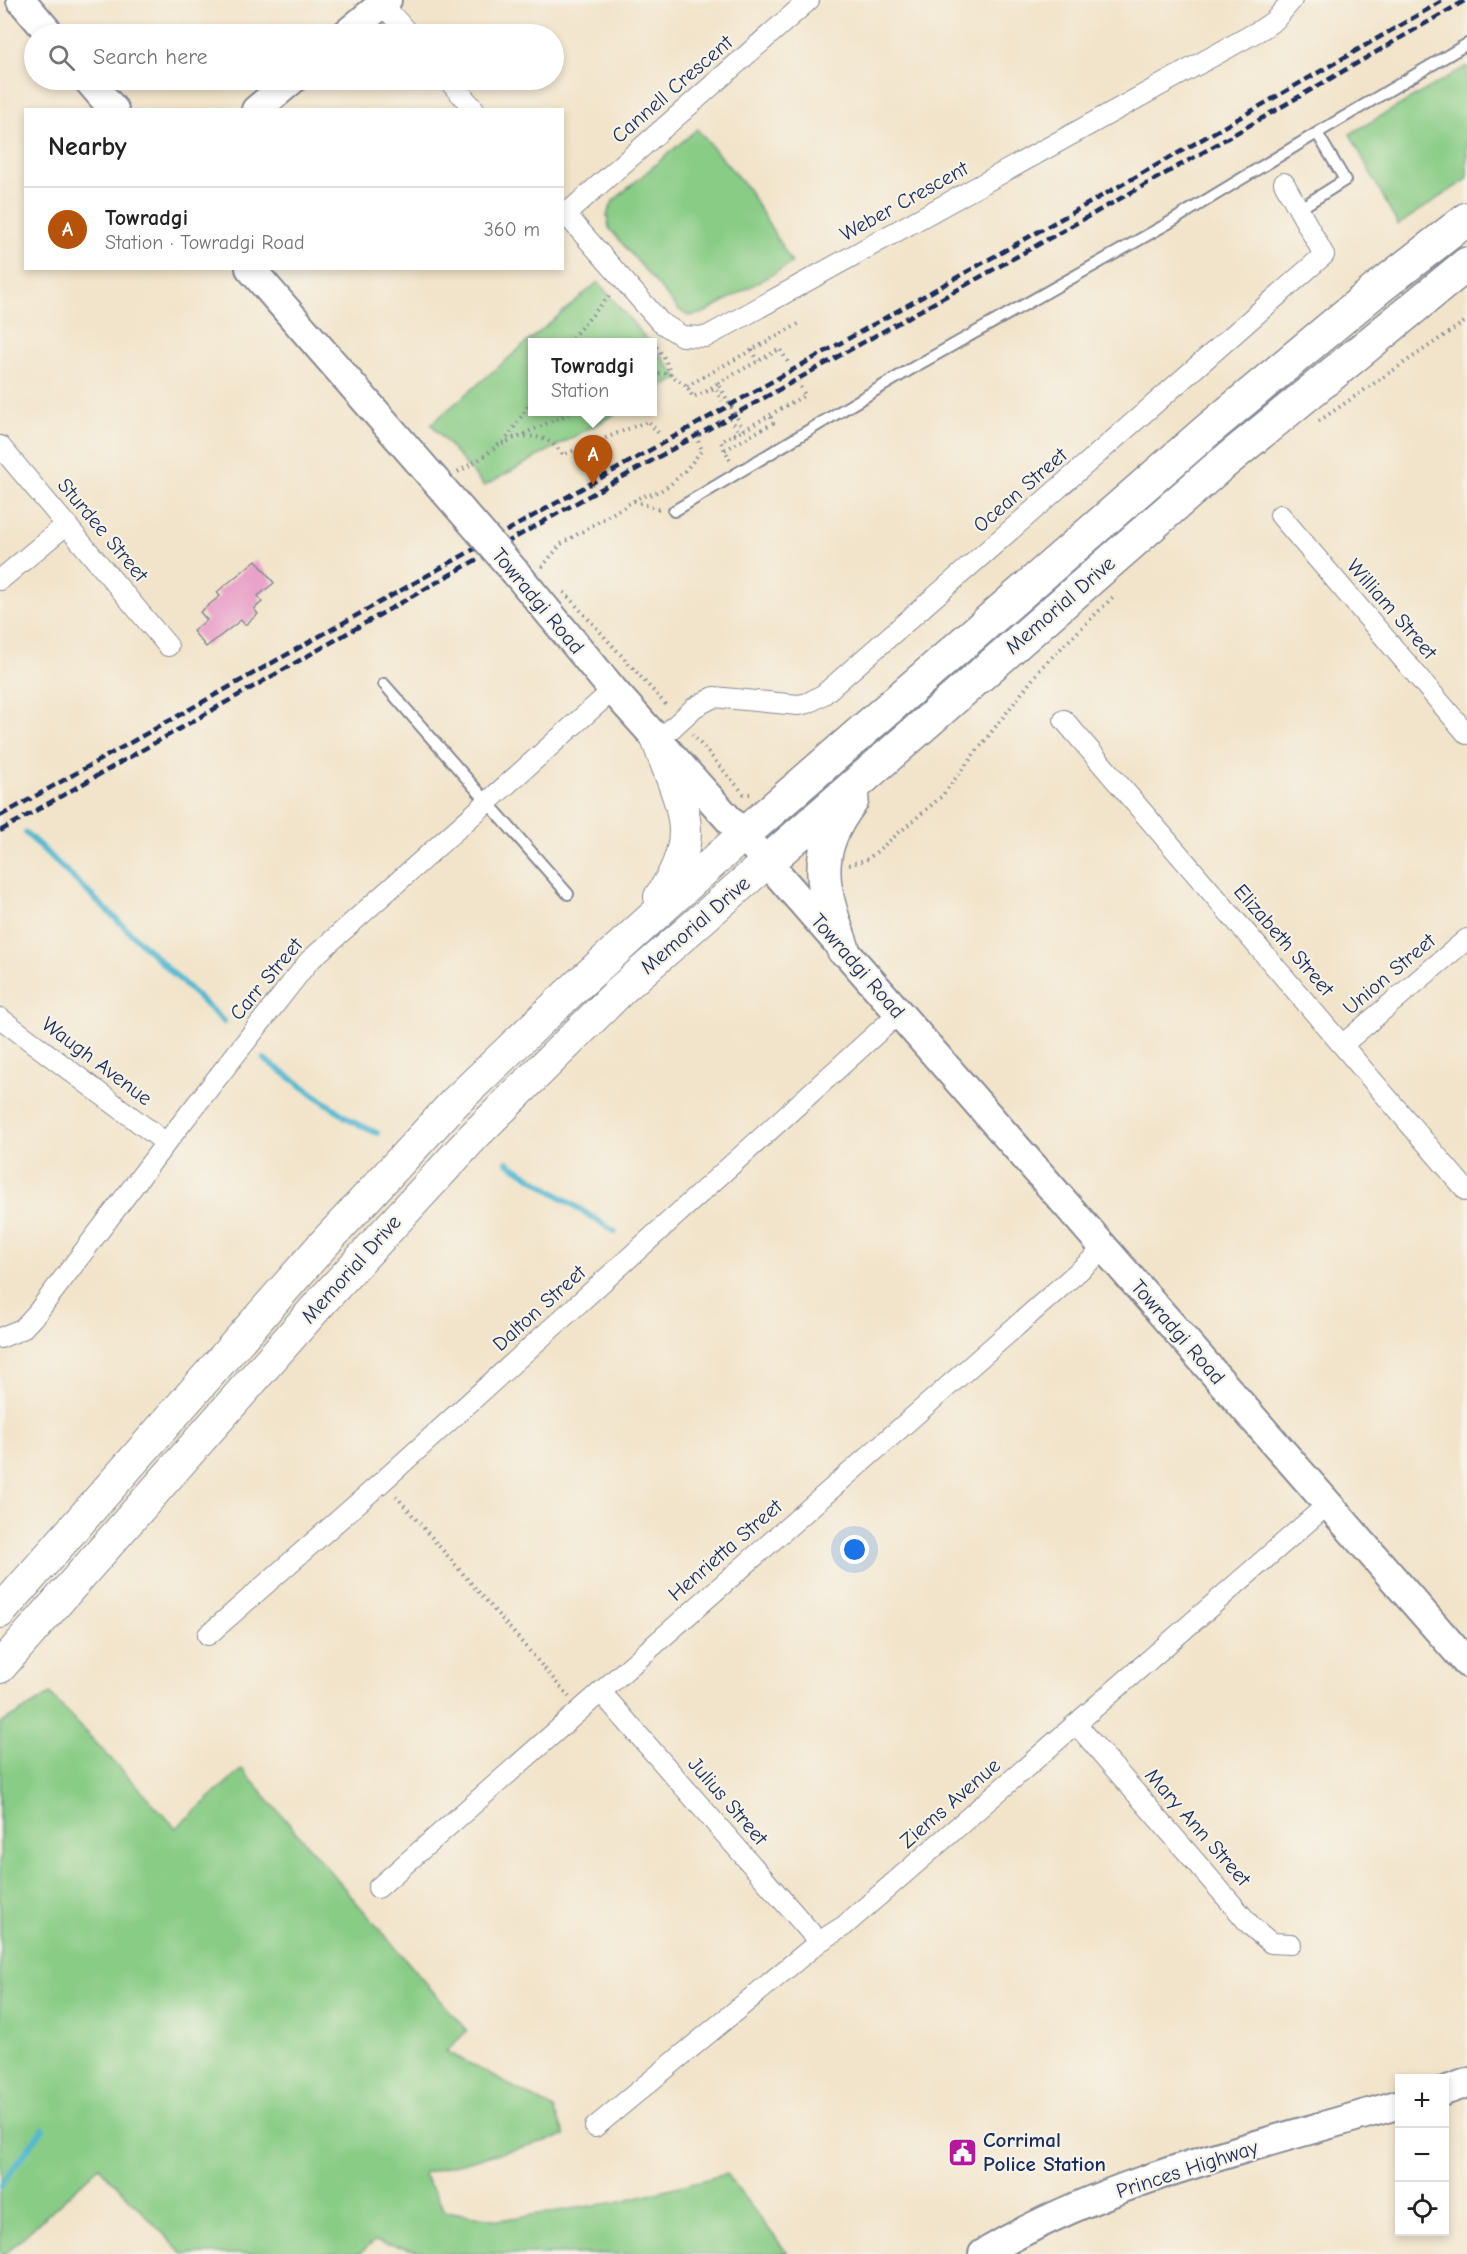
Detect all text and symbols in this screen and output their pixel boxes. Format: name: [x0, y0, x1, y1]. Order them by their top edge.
search box: [24, 24, 564, 90]
street label: Cannell Crescent: [607, 29, 738, 148]
icon: search: [45, 41, 78, 74]
text: Search here: [93, 44, 208, 70]
text: Nearby: [48, 132, 127, 162]
street label: Weber Crescent: [836, 155, 973, 246]
text: Towradgi: [105, 205, 188, 231]
text: A: [62, 218, 73, 241]
text: 360 m: [484, 218, 540, 241]
text: Station · Towradgi Road: [105, 231, 305, 254]
popup: [528, 338, 657, 416]
text: Towradgi: [551, 353, 634, 379]
text: Station: [551, 379, 609, 402]
pin: A: [574, 436, 612, 485]
street label: Ocean Street: [968, 442, 1072, 537]
street label: Sturdee Street: [53, 473, 154, 587]
street label: Towradgi Road: [487, 543, 589, 659]
street label: Memorial Drive: [1000, 551, 1120, 659]
street label: William Street: [1342, 554, 1443, 665]
street label: Memorial Drive: [635, 871, 755, 979]
street label: Elizabeth Street: [1229, 879, 1340, 1001]
street label: Towradgi Road: [806, 909, 910, 1023]
street label: Union Street: [1338, 928, 1441, 1020]
street label: Carr Street: [225, 932, 308, 1025]
street label: Waugh Avenue: [37, 1012, 157, 1110]
street label: Memorial Drive: [296, 1210, 406, 1328]
street label: Dalton Street: [488, 1259, 591, 1356]
street label: Towradgi Road: [1126, 1275, 1230, 1389]
street label: Henrietta Street: [663, 1493, 787, 1606]
your location: [840, 1535, 869, 1564]
street label: Julius Street: [683, 1752, 773, 1851]
street label: Ziems Avenue: [895, 1753, 1005, 1853]
street label: Mary Ann Street: [1140, 1763, 1256, 1892]
map controls: [1395, 2074, 1449, 2236]
button: +: [1395, 2074, 1449, 2128]
place label: Corrimal Police Station: [983, 2128, 1106, 2176]
button: −: [1395, 2128, 1449, 2182]
street label: Princes Highway: [1113, 2135, 1261, 2203]
public building icon: Corrimal Police Station: [946, 2136, 978, 2168]
button: locate: [1395, 2182, 1449, 2236]

